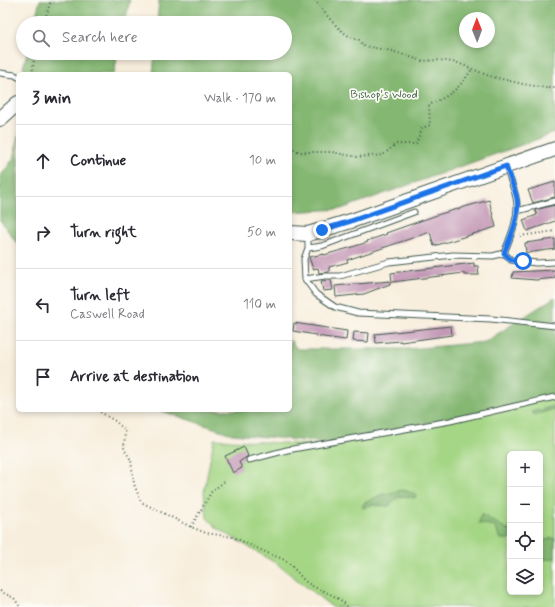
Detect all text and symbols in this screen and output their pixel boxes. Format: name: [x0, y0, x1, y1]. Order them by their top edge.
north arrow: [459, 12, 495, 48]
search box: [16, 16, 292, 60]
icon: search: [30, 27, 52, 49]
text: Search here: [62, 28, 138, 48]
text: 3 min: [32, 87, 71, 109]
park label: Bishop's Wood: [350, 87, 418, 103]
text: Walk · 170 m: [204, 90, 276, 107]
icon: ahead: [32, 150, 54, 172]
text: Continue: [70, 151, 126, 171]
text: 10 m: [249, 152, 276, 169]
route end: [313, 221, 331, 239]
icon: right: [32, 222, 54, 244]
text: Turn right: [70, 223, 137, 243]
text: 50 m: [247, 224, 276, 241]
route start: [514, 252, 532, 270]
text: Turn left: [70, 286, 130, 306]
icon: left: [32, 294, 54, 316]
text: 110 m: [243, 296, 276, 313]
text: Caswell Road: [70, 306, 145, 323]
icon: arrive: [32, 366, 54, 388]
text: Arrive at destination: [70, 367, 199, 387]
map controls: [507, 451, 543, 595]
button: +: [507, 451, 543, 487]
button: −: [507, 487, 543, 523]
button: locate: [507, 523, 543, 559]
button: layers: [507, 559, 543, 595]

